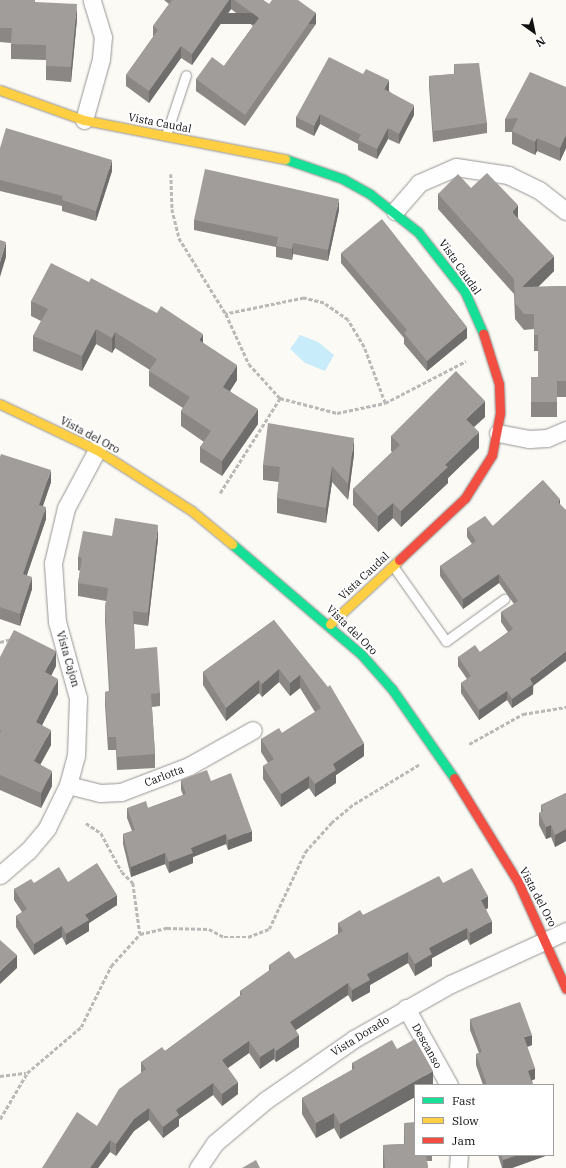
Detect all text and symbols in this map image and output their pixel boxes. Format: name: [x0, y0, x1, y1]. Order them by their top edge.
north arrow: [514, 12, 554, 52]
text: N: [533, 34, 548, 50]
street label: Vista Caudal: [127, 110, 193, 136]
street label: Vista Caudal: [436, 237, 484, 297]
street label: Vista del Oro: [58, 414, 122, 456]
street label: Vista Caudal: [336, 549, 392, 603]
street label: Vista del Oro: [324, 602, 380, 658]
street label: Vista Cajon: [54, 629, 82, 689]
street label: Carlotta: [142, 762, 186, 790]
street label: Vista del Oro: [517, 865, 559, 929]
street label: Vista Dorado: [329, 1013, 391, 1059]
street label: Descanso: [409, 1021, 445, 1071]
legend: [414, 1084, 554, 1156]
text: Fast: [452, 1093, 476, 1108]
text: Slow: [452, 1113, 479, 1128]
text: Jam: [452, 1133, 475, 1148]

